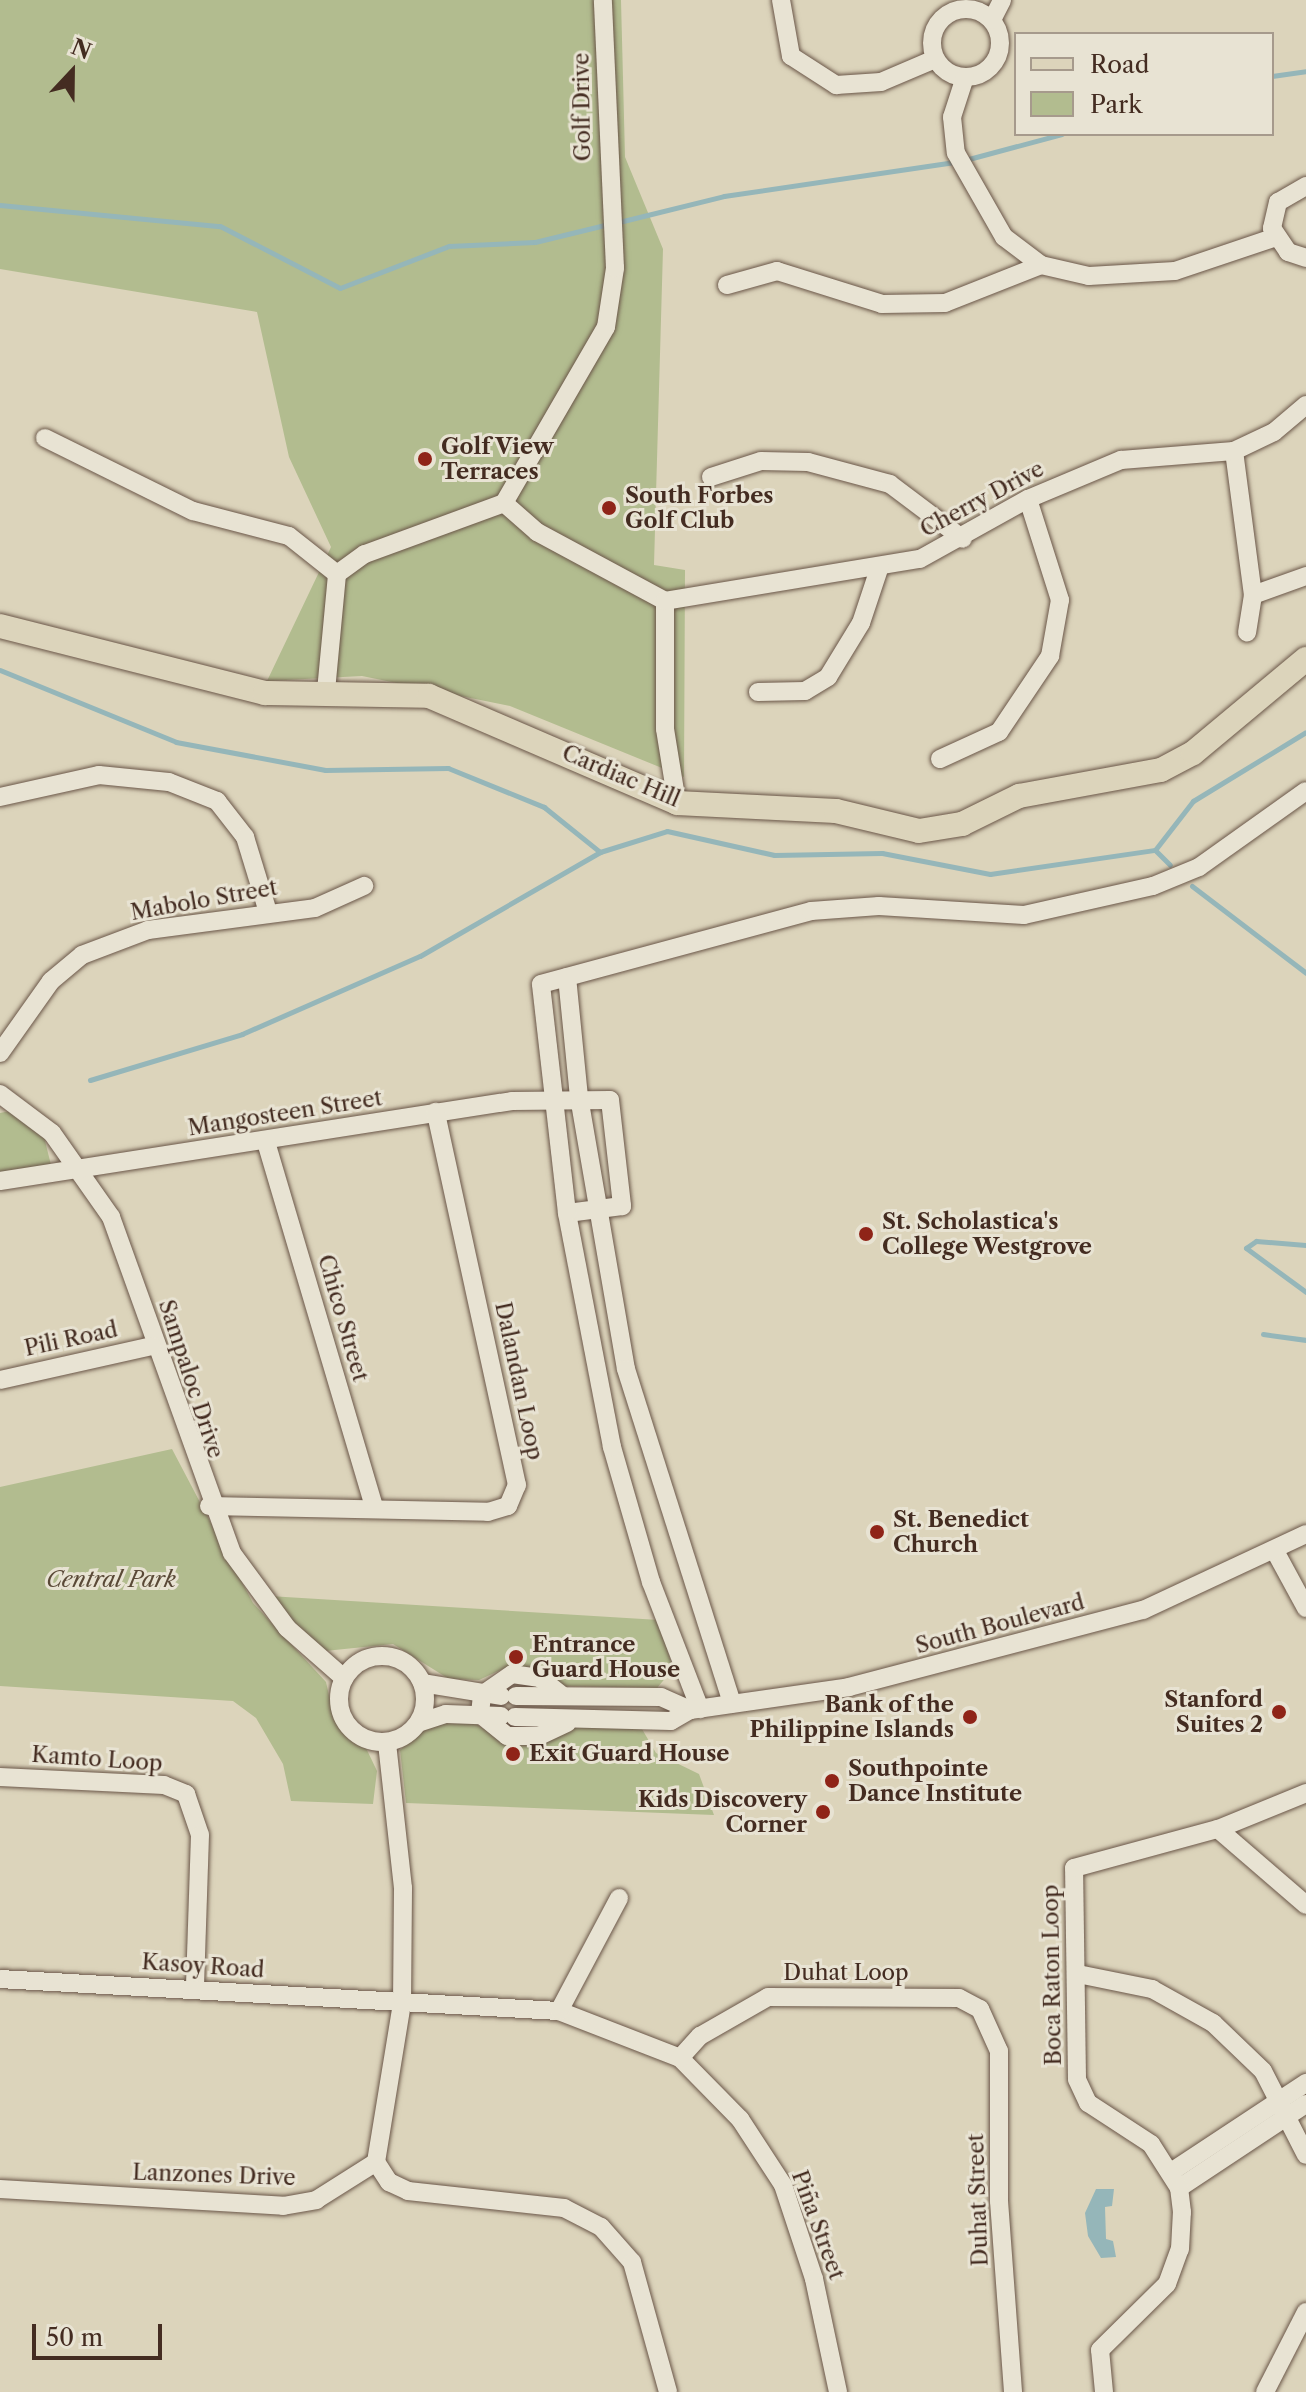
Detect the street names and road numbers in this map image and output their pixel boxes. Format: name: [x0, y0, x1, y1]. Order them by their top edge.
street label: Golf Drive: [568, 52, 596, 162]
street label: Cherry Drive: [915, 455, 1049, 543]
street label: Cardiac Hill: [558, 739, 684, 813]
street label: Mabolo Street: [129, 874, 279, 926]
street label: Mangosteen Street: [186, 1085, 384, 1141]
street label: Chico Street: [312, 1252, 374, 1384]
street label: Sampaloc Drive: [153, 1296, 229, 1462]
street label: Dalandan Loop: [489, 1300, 549, 1462]
street label: Pili Road: [22, 1316, 120, 1362]
street label: South Boulevard: [913, 1589, 1087, 1659]
street label: Kamto Loop: [31, 1741, 163, 1777]
street label: Boca Raton Loop: [1037, 1884, 1067, 2066]
street label: Kasoy Road: [140, 1949, 266, 1983]
street label: Duhat Loop: [783, 1960, 909, 1986]
street label: Duhat Street: [962, 2133, 994, 2267]
street label: Lanzones Drive: [132, 2159, 296, 2191]
street label: Piña Street: [786, 2167, 850, 2283]

